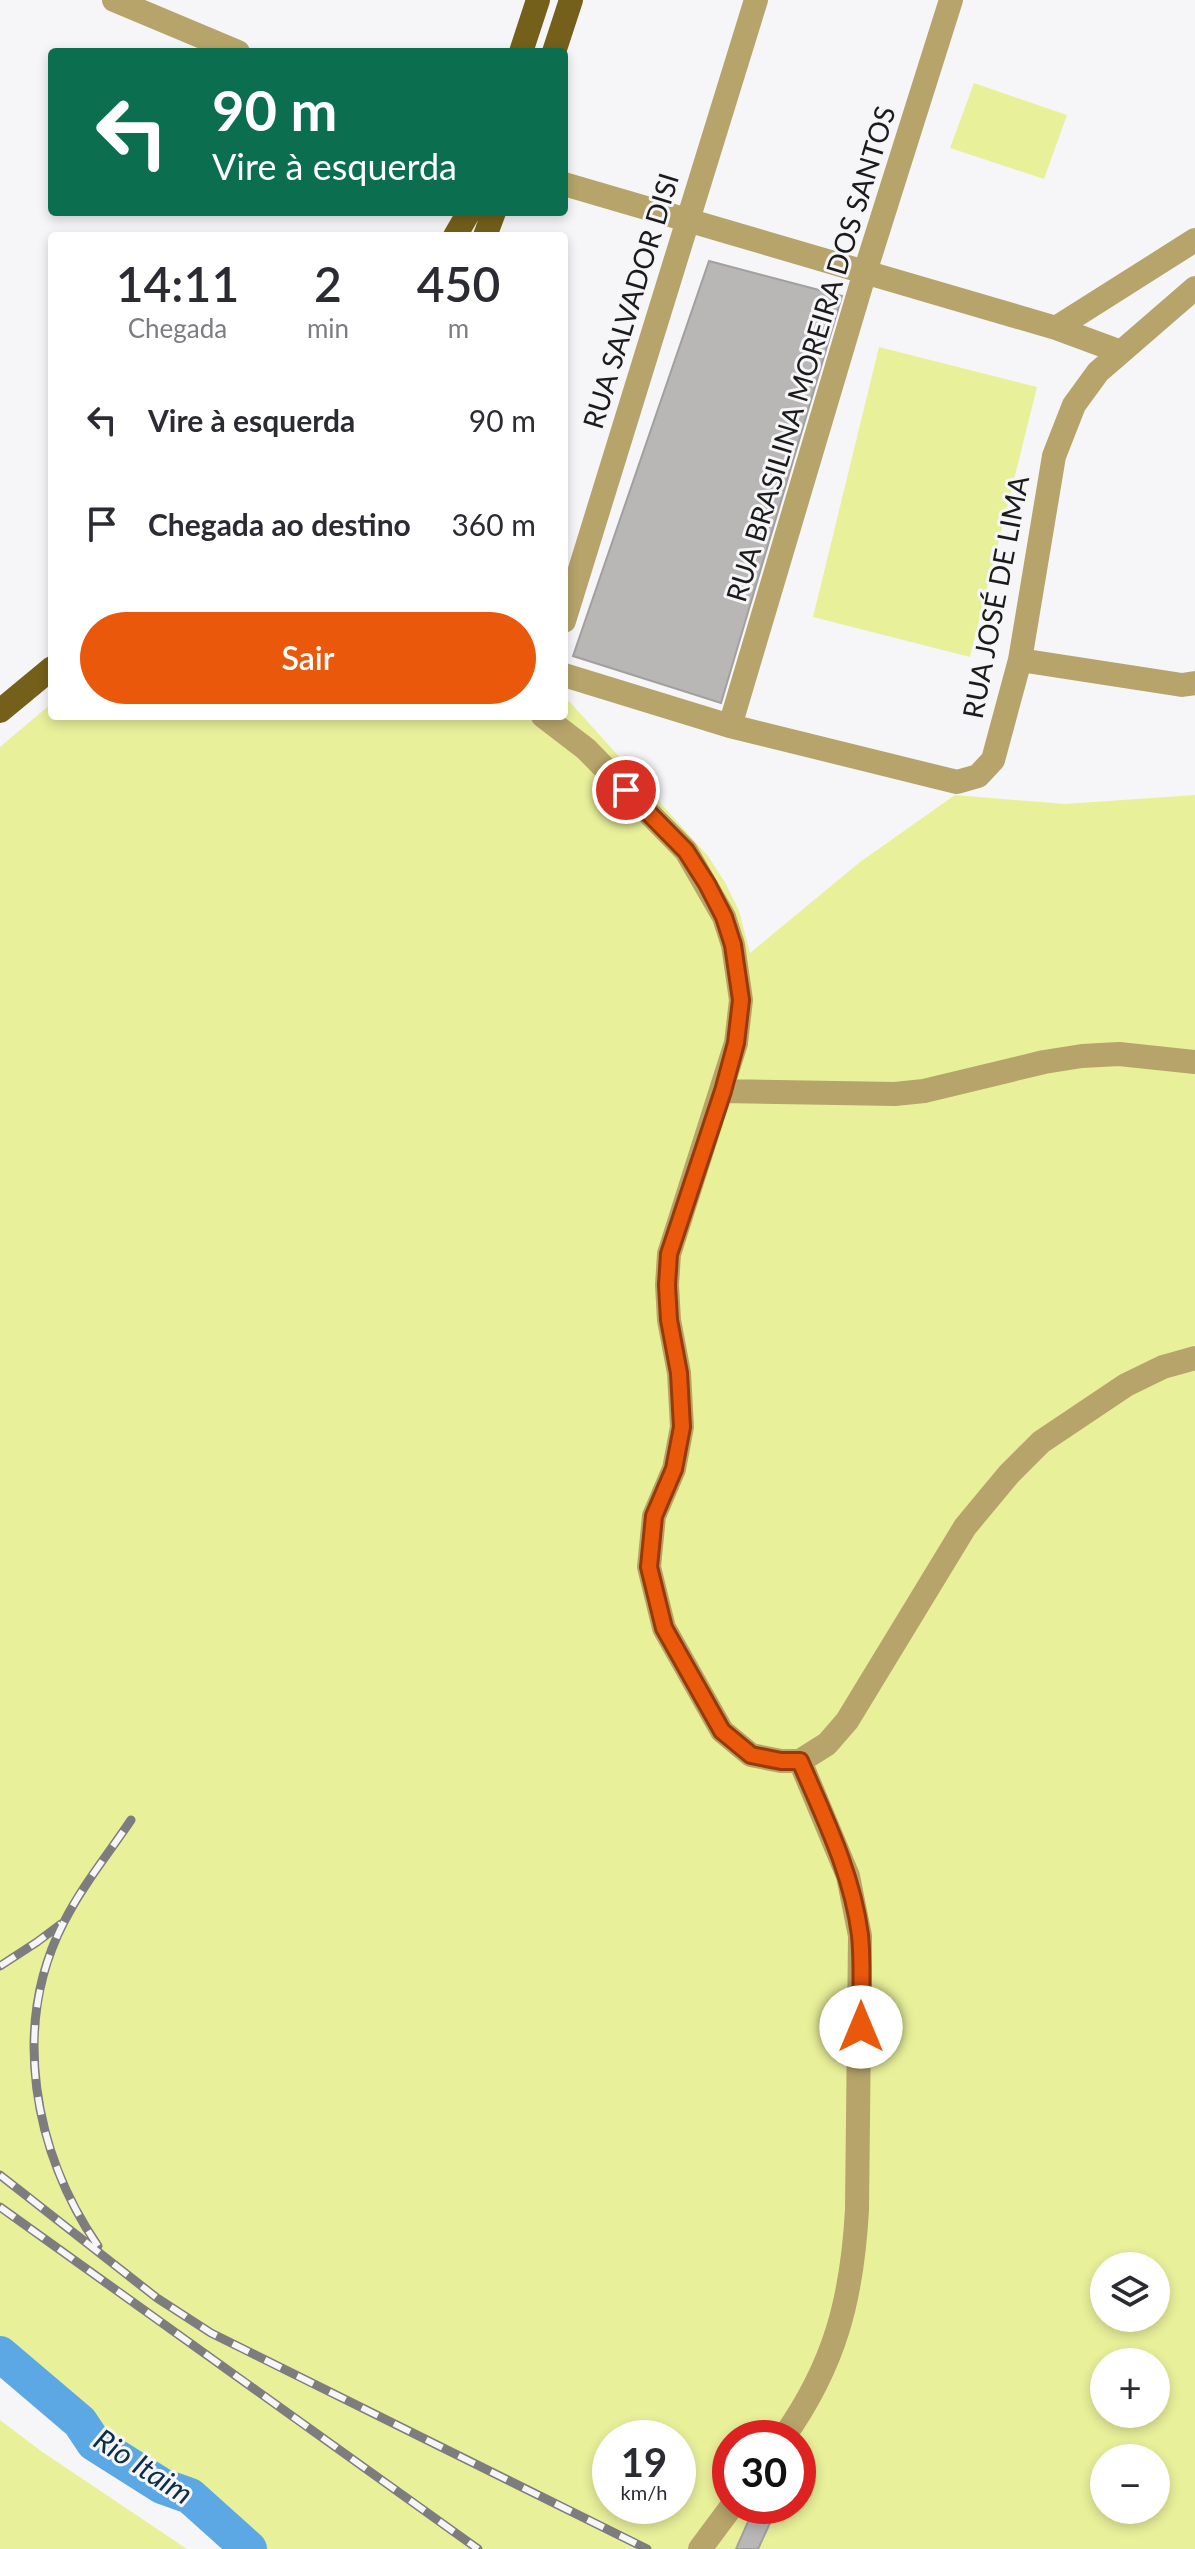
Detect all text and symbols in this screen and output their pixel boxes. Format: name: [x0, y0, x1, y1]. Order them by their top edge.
text: 90 m: [212, 76, 337, 143]
icon: left: [80, 80, 184, 184]
street label: RUA BRASILINA MOREIRA DOS SANTOS: [718, 102, 902, 606]
text: Vire à esquerda: [212, 144, 457, 188]
street label: RUA SALVADOR DISI: [575, 169, 685, 433]
text: 14:11: [116, 255, 239, 312]
text: 2: [314, 255, 342, 312]
text: 450: [417, 255, 500, 312]
text: Chegada: [128, 312, 227, 344]
text: min: [307, 312, 349, 344]
text: m: [448, 312, 469, 344]
icon: left: [80, 398, 124, 442]
text: Vire à esquerda: [148, 402, 355, 438]
text: 90 m: [469, 402, 536, 438]
street label: RUA JOSÉ DE LIMA: [955, 473, 1035, 721]
icon: arrive: [80, 502, 124, 546]
text: Chegada ao destino: [148, 506, 411, 542]
text: 360 m: [451, 506, 536, 542]
button: Sair: [80, 612, 536, 704]
pin: [592, 756, 660, 824]
icon: arrive: [604, 768, 648, 812]
position arrow: [819, 1985, 903, 2069]
map controls: [1090, 2252, 1170, 2524]
button: layers: [1090, 2252, 1170, 2332]
button: +: [1090, 2348, 1170, 2428]
water label: Rio Itaim: [88, 2420, 200, 2511]
speed limit sign: 30: [712, 2420, 816, 2524]
text: 19: [621, 2438, 667, 2486]
button: −: [1090, 2444, 1170, 2524]
text: km/h: [621, 2480, 667, 2504]

